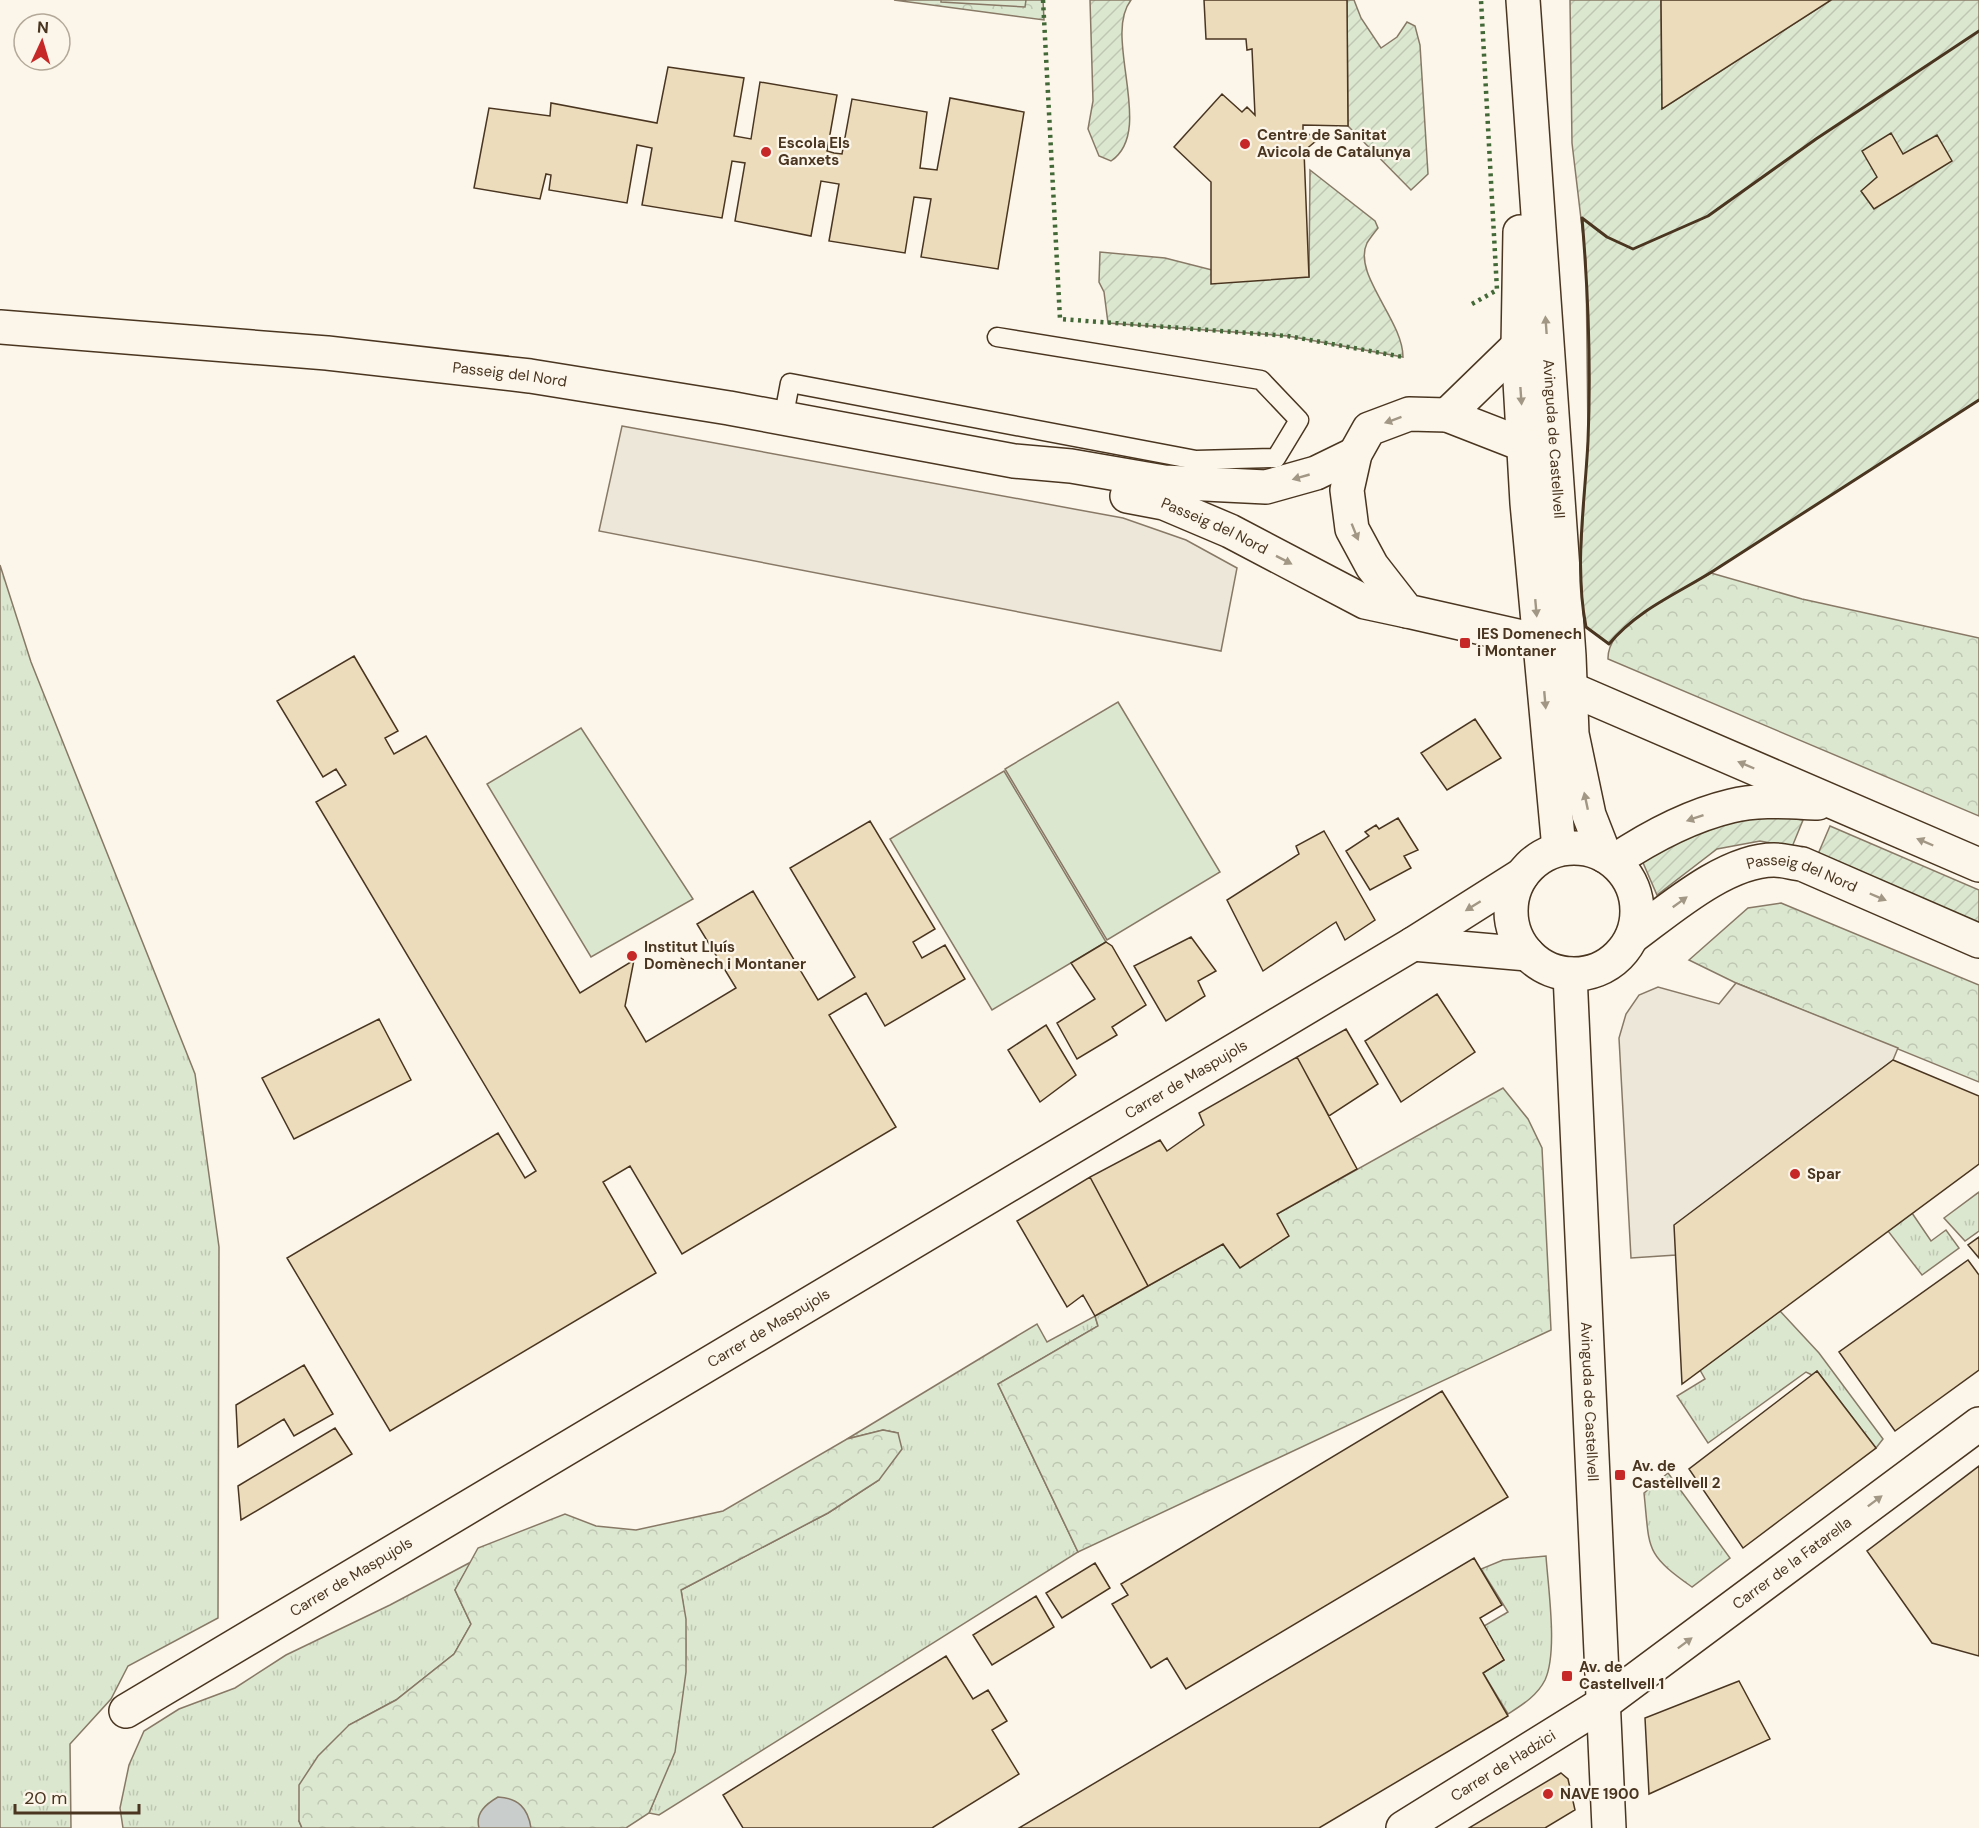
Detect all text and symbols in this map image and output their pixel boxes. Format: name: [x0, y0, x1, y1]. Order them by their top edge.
north arrow: [12, 12, 72, 72]
text: N: [36, 17, 50, 38]
place label: Centre de Sanitat Avicola de Catalunya: [1257, 125, 1411, 162]
place label: Escola Els Ganxets: [778, 133, 850, 170]
marker: Centre de Sanitat Avicola de Catalunya: [1238, 137, 1252, 151]
marker: Escola Els Ganxets: [759, 145, 773, 159]
one-way arrow: [1541, 316, 1551, 335]
street label: Passeig del Nord: [451, 357, 568, 392]
street label: Avinguda de Castellvell: [1538, 359, 1569, 519]
one-way arrow: [1516, 386, 1526, 405]
one-way arrow: [1384, 416, 1402, 426]
one-way arrow: [1292, 473, 1310, 482]
street label: Passeig del Nord: [1158, 493, 1271, 559]
one-way arrow: [1350, 523, 1360, 541]
one-way arrow: [1276, 555, 1293, 564]
one-way arrow: [1531, 599, 1541, 618]
place label: IES Domenech i Montaner: [1477, 624, 1582, 661]
marker: IES Domenech i Montaner: [1458, 636, 1472, 650]
one-way arrow: [1540, 690, 1550, 709]
one-way arrow: [1737, 760, 1755, 770]
one-way arrow: [1581, 791, 1590, 810]
one-way arrow: [1686, 814, 1704, 824]
one-way arrow: [1916, 837, 1934, 847]
street label: Passeig del Nord: [1744, 850, 1860, 897]
one-way arrow: [1869, 893, 1887, 902]
one-way arrow: [1671, 896, 1687, 908]
one-way arrow: [1465, 900, 1481, 911]
place label: Institut Lluís Domènech i Montaner: [644, 937, 806, 974]
marker: Institut Lluís Domènech i Montaner: [625, 949, 639, 963]
street label: Carrer de Maspujols: [1121, 1035, 1251, 1124]
place label: Spar: [1807, 1164, 1841, 1184]
marker: Spar: [1788, 1167, 1802, 1181]
street label: Carrer de Maspujols: [703, 1284, 834, 1372]
street label: Avinguda de Castellvell: [1576, 1321, 1603, 1482]
place label: Av. de Castellvell 2: [1632, 1456, 1721, 1493]
marker: Av. de Castellvell 2: [1613, 1468, 1627, 1482]
one-way arrow: [1867, 1495, 1883, 1507]
street label: Carrer de la Fatarella: [1728, 1512, 1856, 1614]
street label: Carrer de Maspujols: [286, 1533, 416, 1621]
one-way arrow: [1678, 1637, 1693, 1649]
place label: Av. de Castellvell 1: [1579, 1657, 1664, 1694]
marker: Av. de Castellvell 1: [1560, 1669, 1574, 1683]
street label: Carrer de Hadzici: [1447, 1725, 1560, 1806]
scale bar: [15, 1777, 140, 1815]
place label: NAVE 1900: [1560, 1784, 1639, 1804]
text: 20 m: [24, 1786, 67, 1810]
marker: NAVE 1900: [1541, 1787, 1555, 1801]

